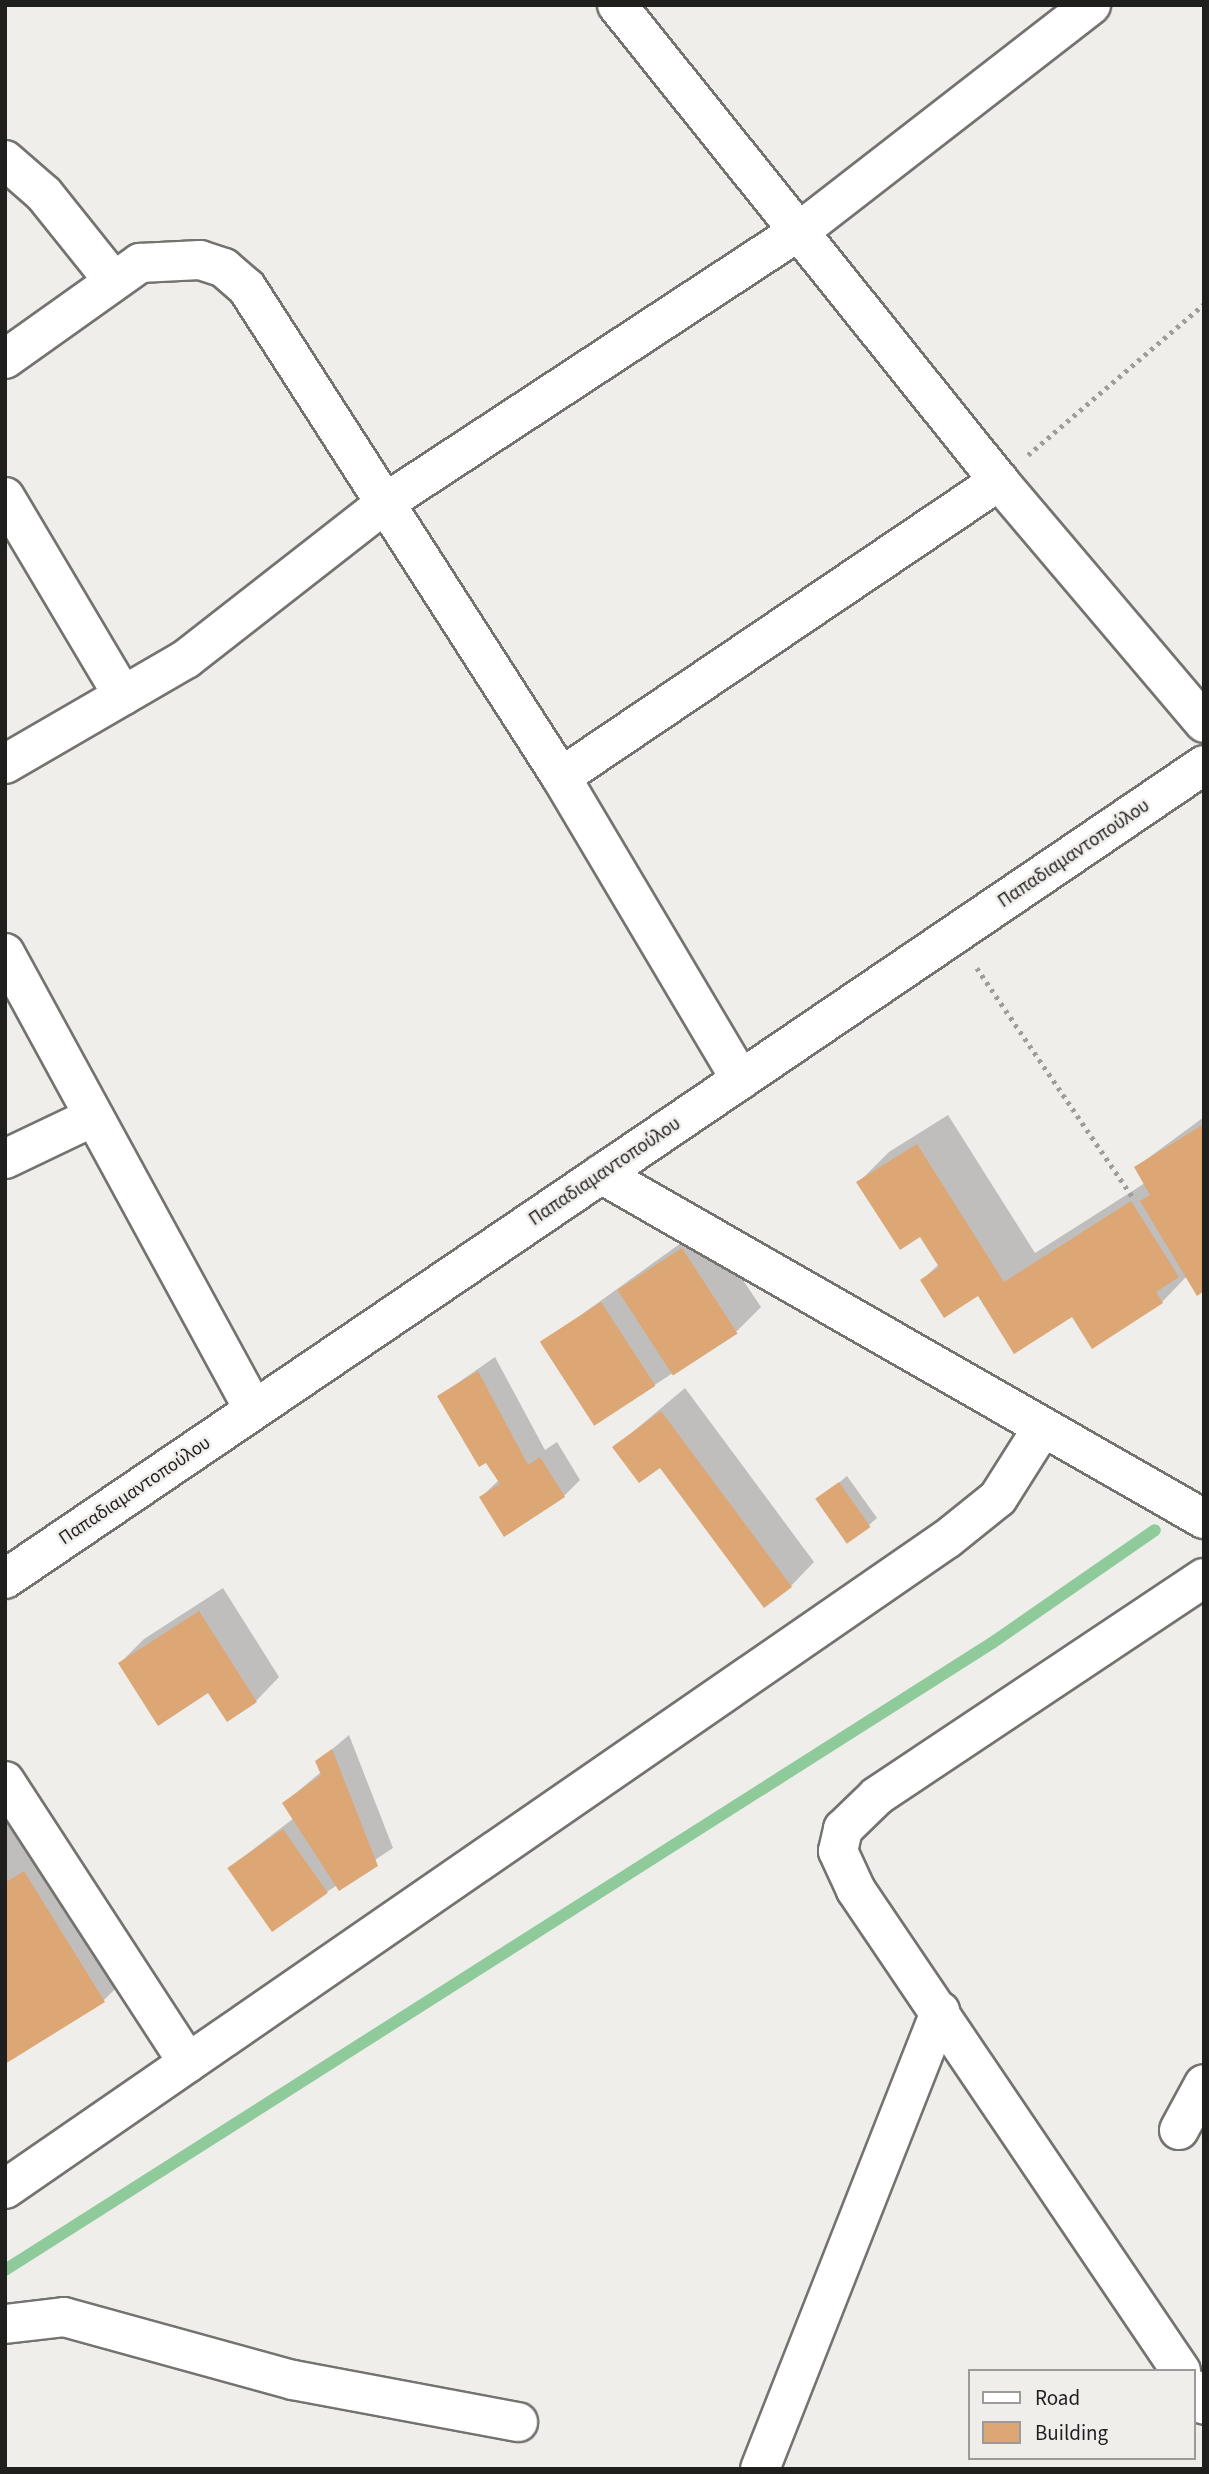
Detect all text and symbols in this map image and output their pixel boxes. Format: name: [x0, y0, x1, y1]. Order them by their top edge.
street label: Παπαδιαμαντοπούλου: [994, 795, 1154, 913]
street label: Παπαδιαμαντοπούλου: [525, 1113, 685, 1231]
street label: Παπαδιαμαντοπούλου: [55, 1432, 215, 1550]
legend: [968, 2369, 1195, 2460]
text: Road: [1035, 2383, 1080, 2413]
text: Building: [1035, 2418, 1108, 2448]

